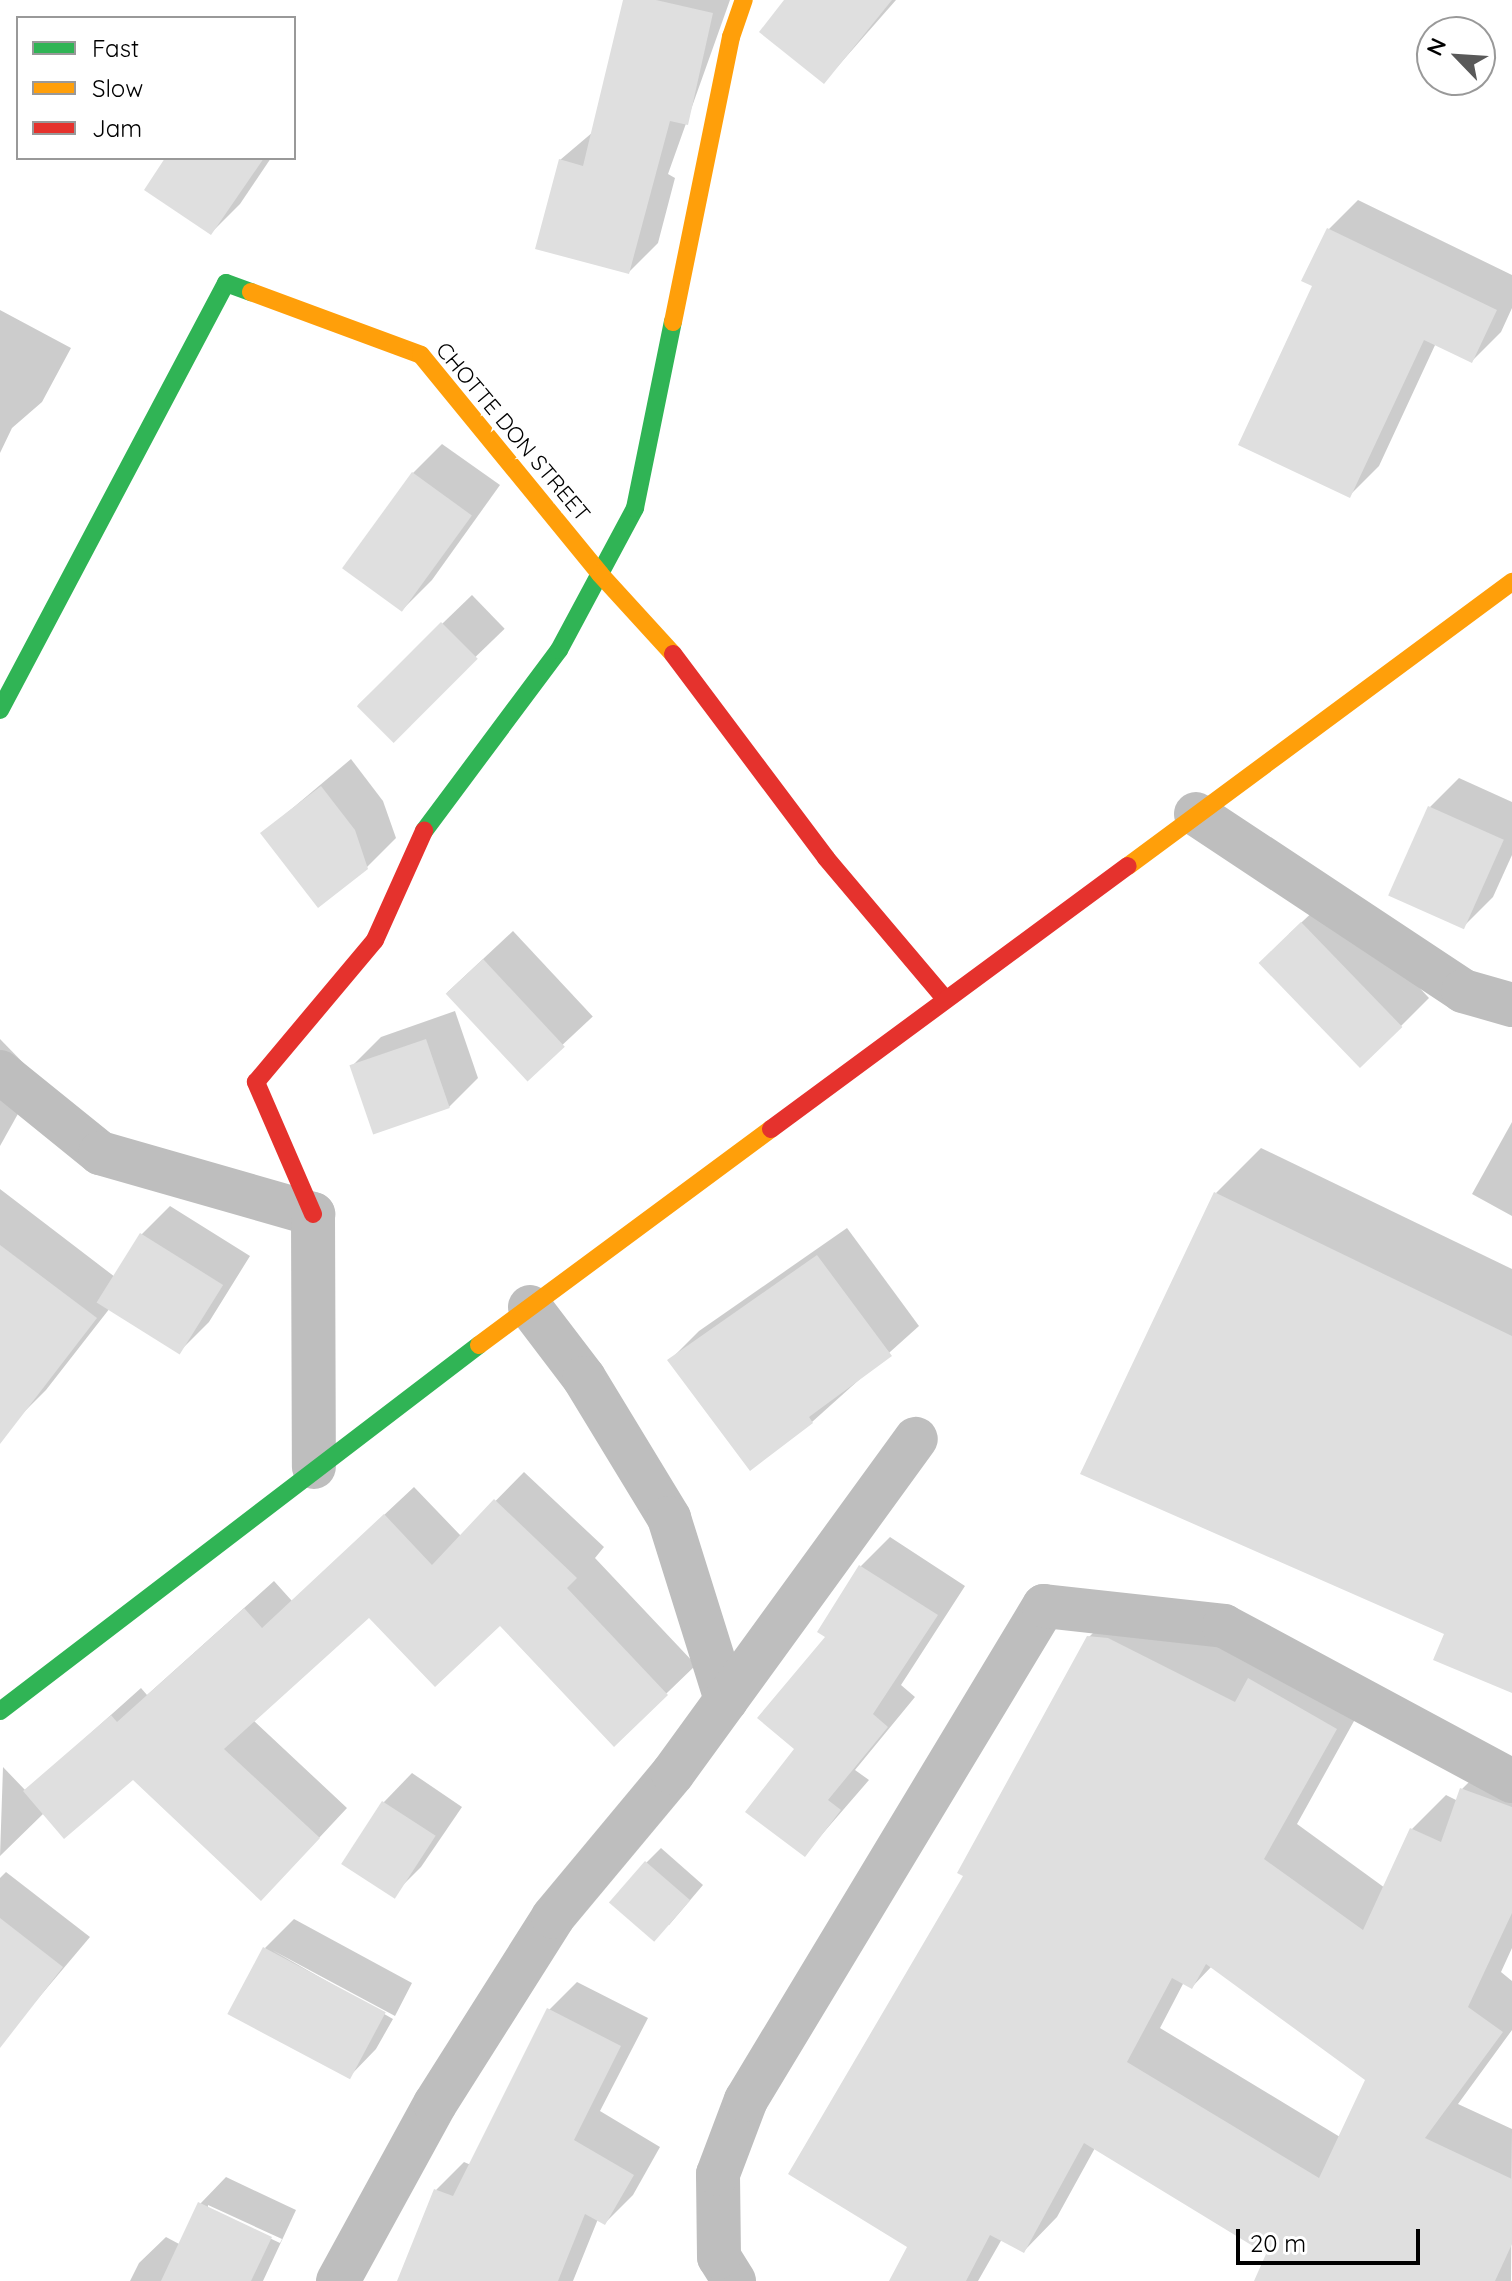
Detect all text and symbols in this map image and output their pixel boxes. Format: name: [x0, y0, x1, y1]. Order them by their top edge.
legend: [16, 16, 296, 160]
north arrow: [1416, 16, 1496, 96]
text: Fast: [92, 33, 139, 63]
text: N: [1420, 33, 1452, 60]
text: Slow: [92, 73, 143, 103]
text: Jam: [92, 113, 142, 143]
street label: CHOTTE DON STREET: [430, 337, 596, 527]
scale bar: [1240, 2213, 1424, 2263]
text: 20 m: [1250, 2228, 1306, 2258]

